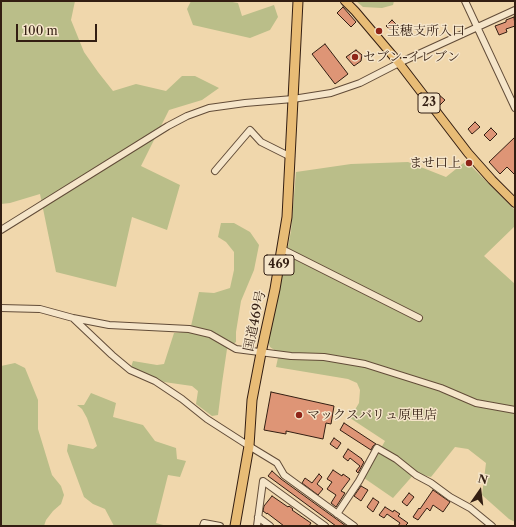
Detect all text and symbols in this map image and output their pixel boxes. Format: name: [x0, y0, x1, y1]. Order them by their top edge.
scale bar: [18, 16, 99, 42]
text: 100 m: [23, 23, 58, 38]
place label: 玉穂支所入口: [387, 23, 465, 39]
marker: 玉穂支所入口: [374, 26, 384, 36]
place label: セブン-イレブン: [363, 49, 460, 65]
marker: セブン-イレブン: [350, 52, 360, 62]
road number: 23: [418, 93, 440, 113]
place label: ませ口上: [409, 155, 461, 171]
marker: ませ口上: [464, 158, 474, 168]
road number: 469: [264, 255, 294, 275]
street label: 国道469号: [241, 289, 269, 353]
place label: マックスバリュ原里店: [307, 407, 437, 423]
marker: マックスバリュ原里店: [294, 410, 304, 420]
north arrow: [460, 471, 500, 511]
text: N: [477, 471, 489, 487]

